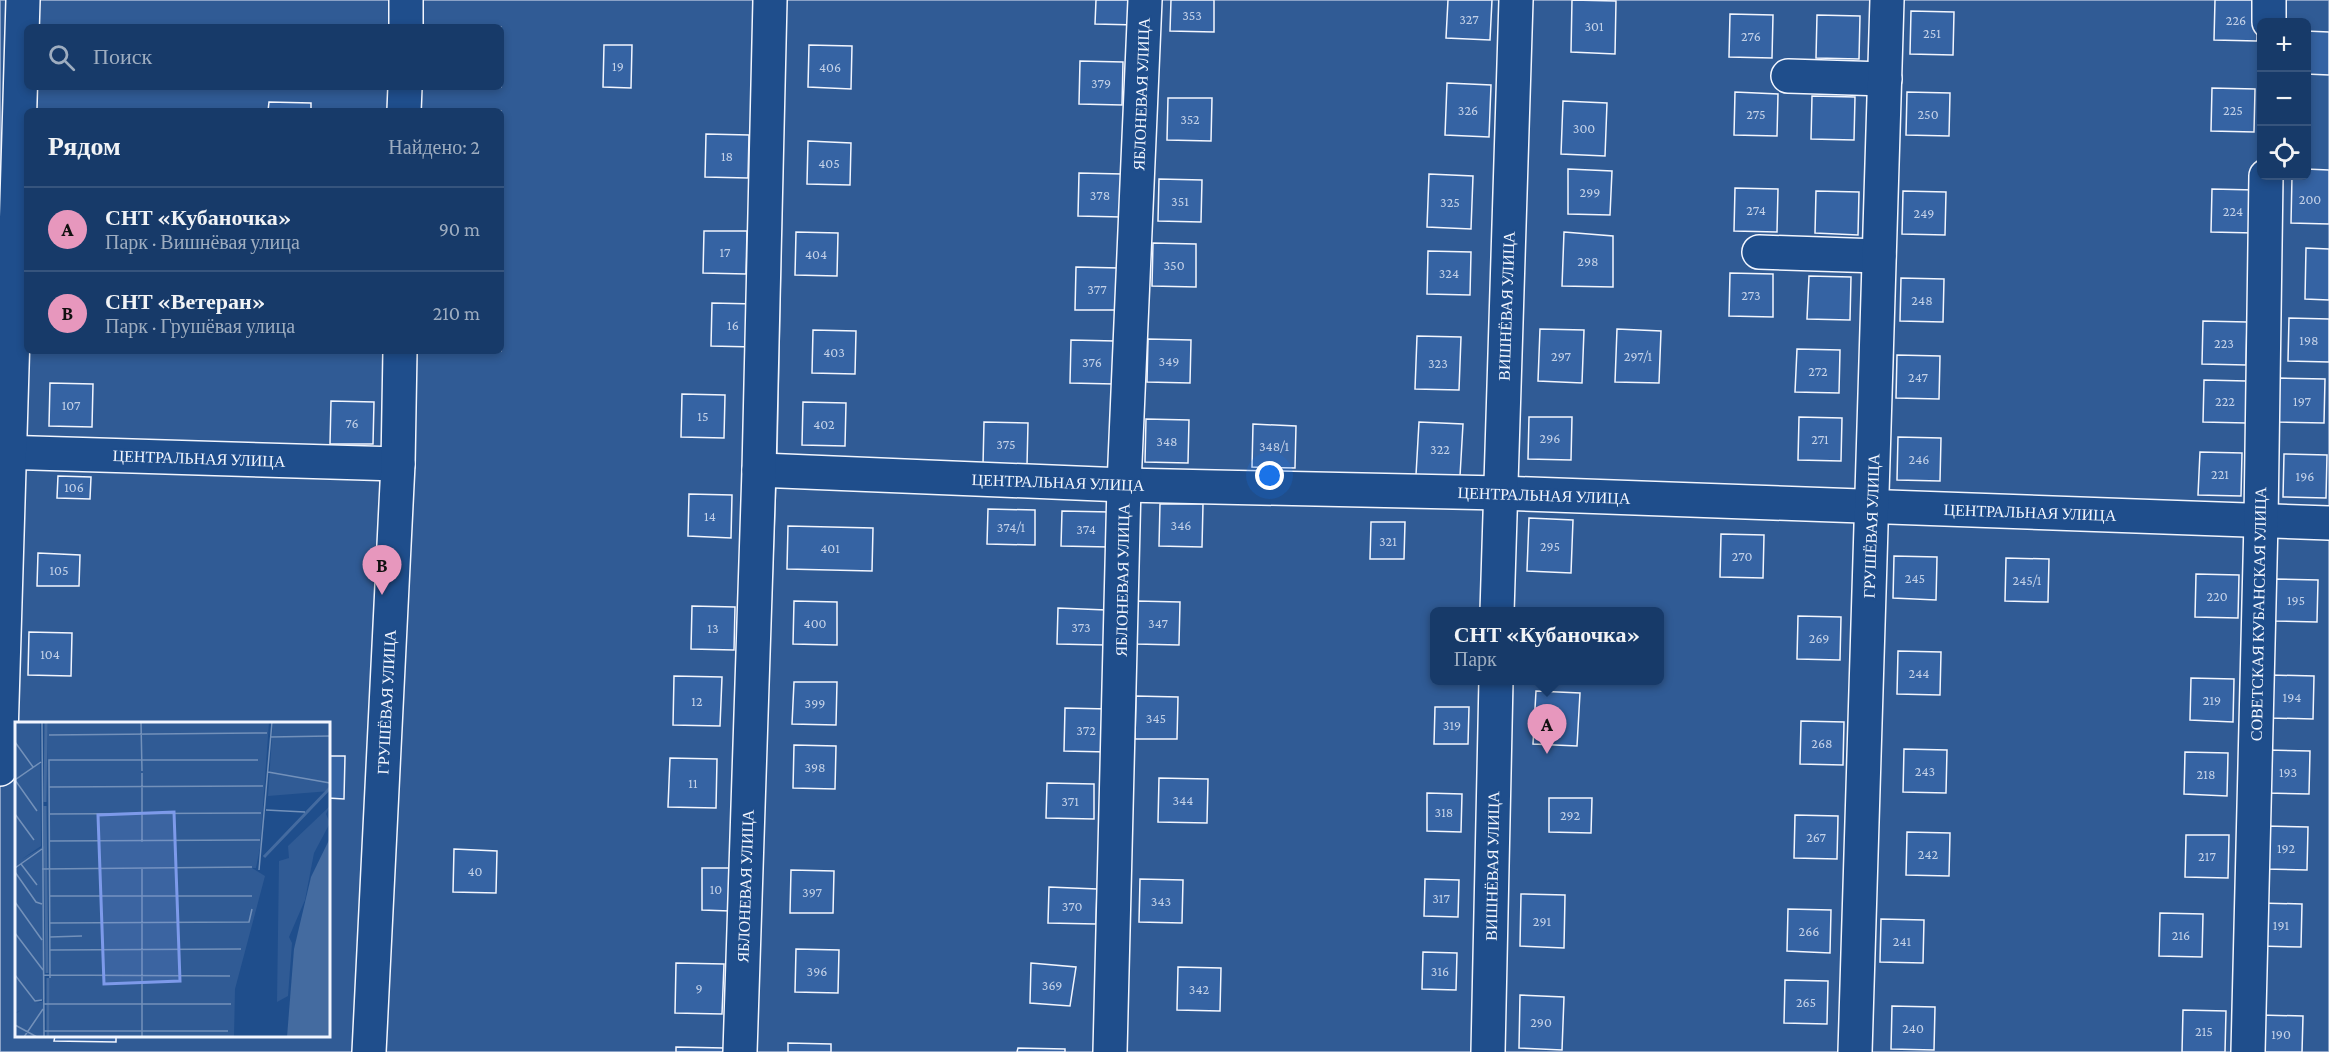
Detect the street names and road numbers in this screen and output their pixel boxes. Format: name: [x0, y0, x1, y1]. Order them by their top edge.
street label: ЯБЛОНЕВАЯ УЛИЦА: [1130, 17, 1154, 171]
street label: ВИШНЁВАЯ УЛИЦА: [1495, 231, 1519, 381]
street label: ЦЕНТРАЛЬНАЯ УЛИЦА: [112, 447, 286, 471]
street label: ГРУШЁВАЯ УЛИЦА: [1860, 453, 1884, 599]
street label: ЦЕНТРАЛЬНАЯ УЛИЦА: [971, 471, 1145, 495]
street label: ЦЕНТРАЛЬНАЯ УЛИЦА: [1457, 484, 1631, 508]
street label: СОВЕТСКАЯ КУБАНСКАЯ УЛИЦА: [2248, 486, 2270, 741]
street label: ЦЕНТРАЛЬНАЯ УЛИЦА: [1943, 501, 2117, 525]
street label: ЯБЛОНЕВАЯ УЛИЦА: [1113, 503, 1133, 657]
street label: ГРУШЁВАЯ УЛИЦА: [374, 629, 400, 775]
street label: ВИШНЁВАЯ УЛИЦА: [1483, 791, 1503, 941]
street label: ЯБЛОНЕВАЯ УЛИЦА: [734, 809, 758, 963]

